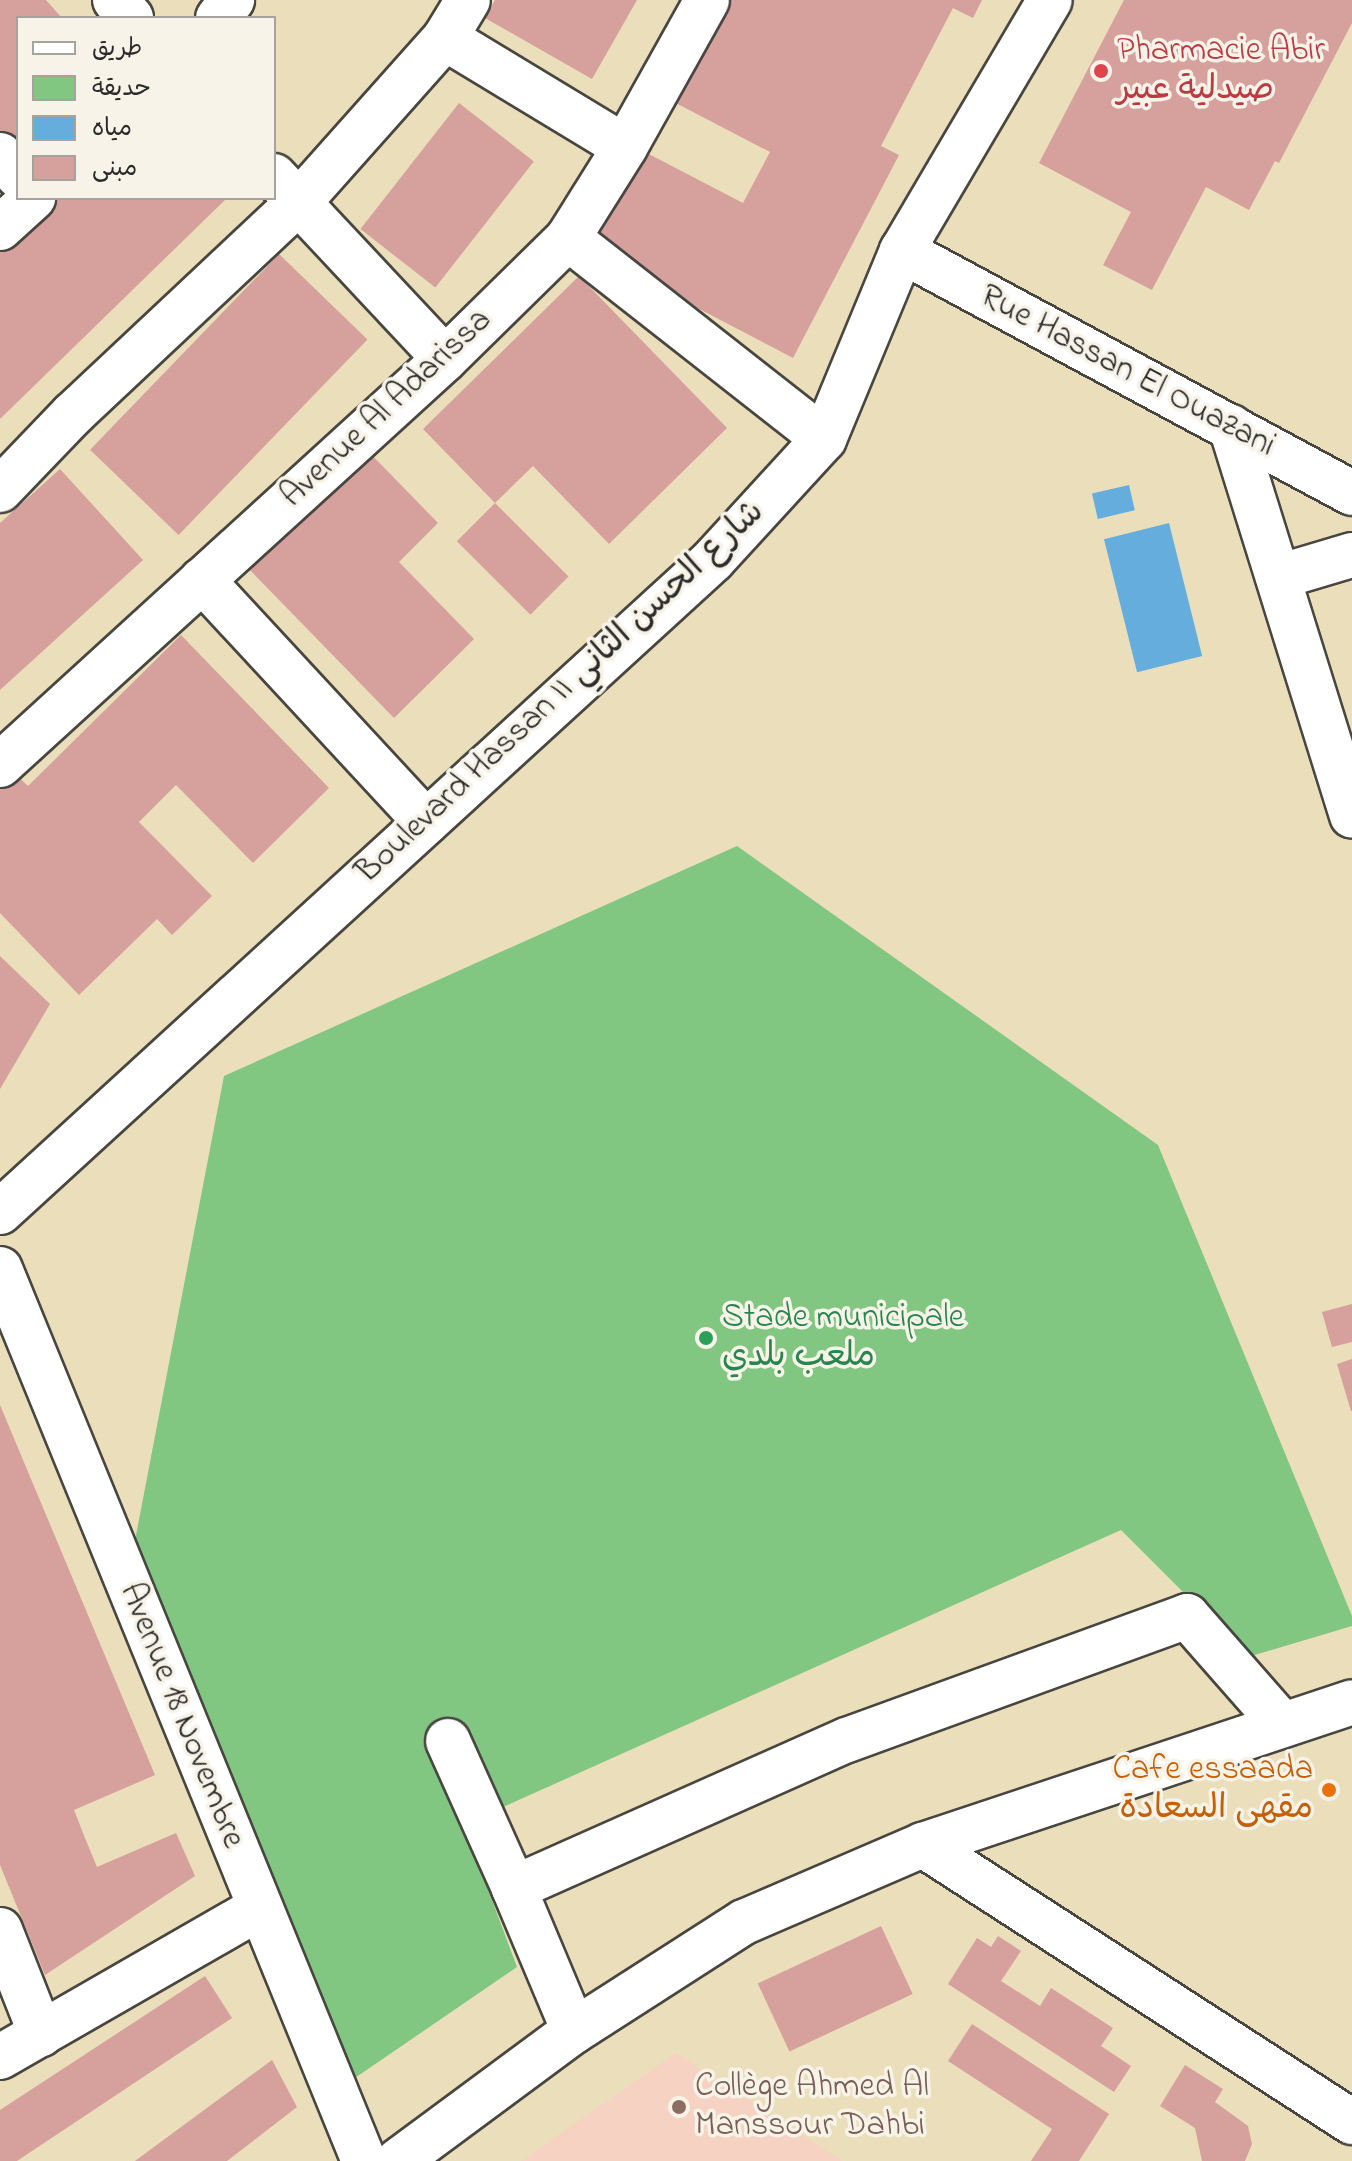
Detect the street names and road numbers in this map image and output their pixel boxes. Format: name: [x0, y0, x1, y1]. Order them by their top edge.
street label: Rue Hassan El Ouazani: [972, 277, 1282, 467]
street label: Avenue Al Adarissa: [273, 301, 501, 517]
street label: Boulevard Hassan II شارع الحسن الثاني: [348, 493, 774, 893]
street label: Avenue 18 Novembre: [109, 1577, 253, 1855]

